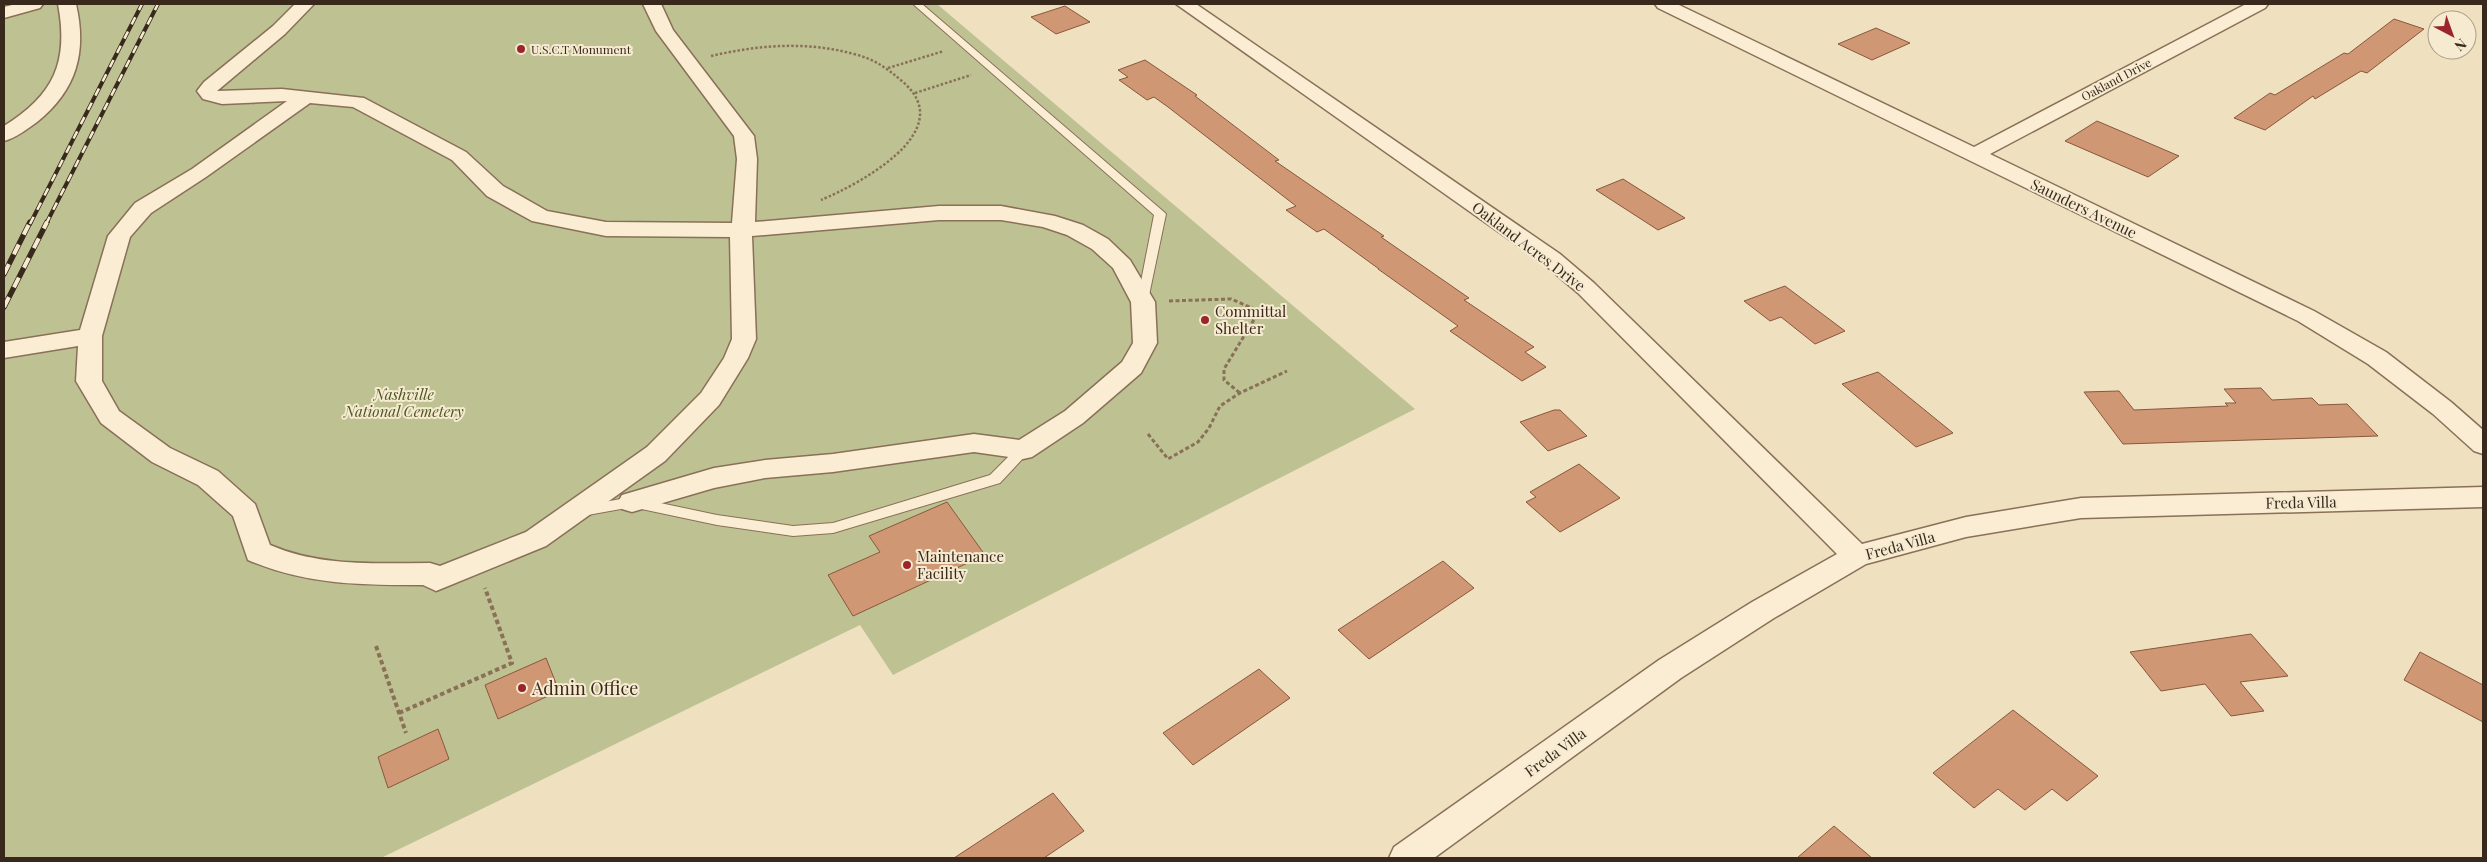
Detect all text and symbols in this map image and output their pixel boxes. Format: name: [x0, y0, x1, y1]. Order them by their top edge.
north arrow: [2427, 10, 2477, 60]
text: N: [2451, 35, 2471, 56]
place label: U.S.C.T Monument: [531, 41, 632, 57]
marker: U.S.C.T Monument: [515, 43, 527, 55]
street label: Oakland Drive: [2078, 54, 2154, 104]
street label: Saunders Avenue: [2028, 174, 2140, 242]
street label: Oakland Acres Drive: [1468, 197, 1590, 295]
place label: Committal Shelter: [1215, 301, 1286, 338]
marker: Committal Shelter: [1199, 314, 1211, 326]
park label: Nashville National Cemetery: [342, 384, 464, 421]
street label: Freda Villa: [2265, 491, 2337, 513]
street label: Freda Villa: [1863, 526, 1937, 564]
place label: Maintenance Facility: [917, 546, 1004, 583]
marker: Maintenance Facility: [901, 559, 913, 571]
place label: Admin Office: [531, 676, 638, 700]
marker: Admin Office: [516, 682, 528, 694]
street label: Freda Villa: [1520, 723, 1590, 781]

